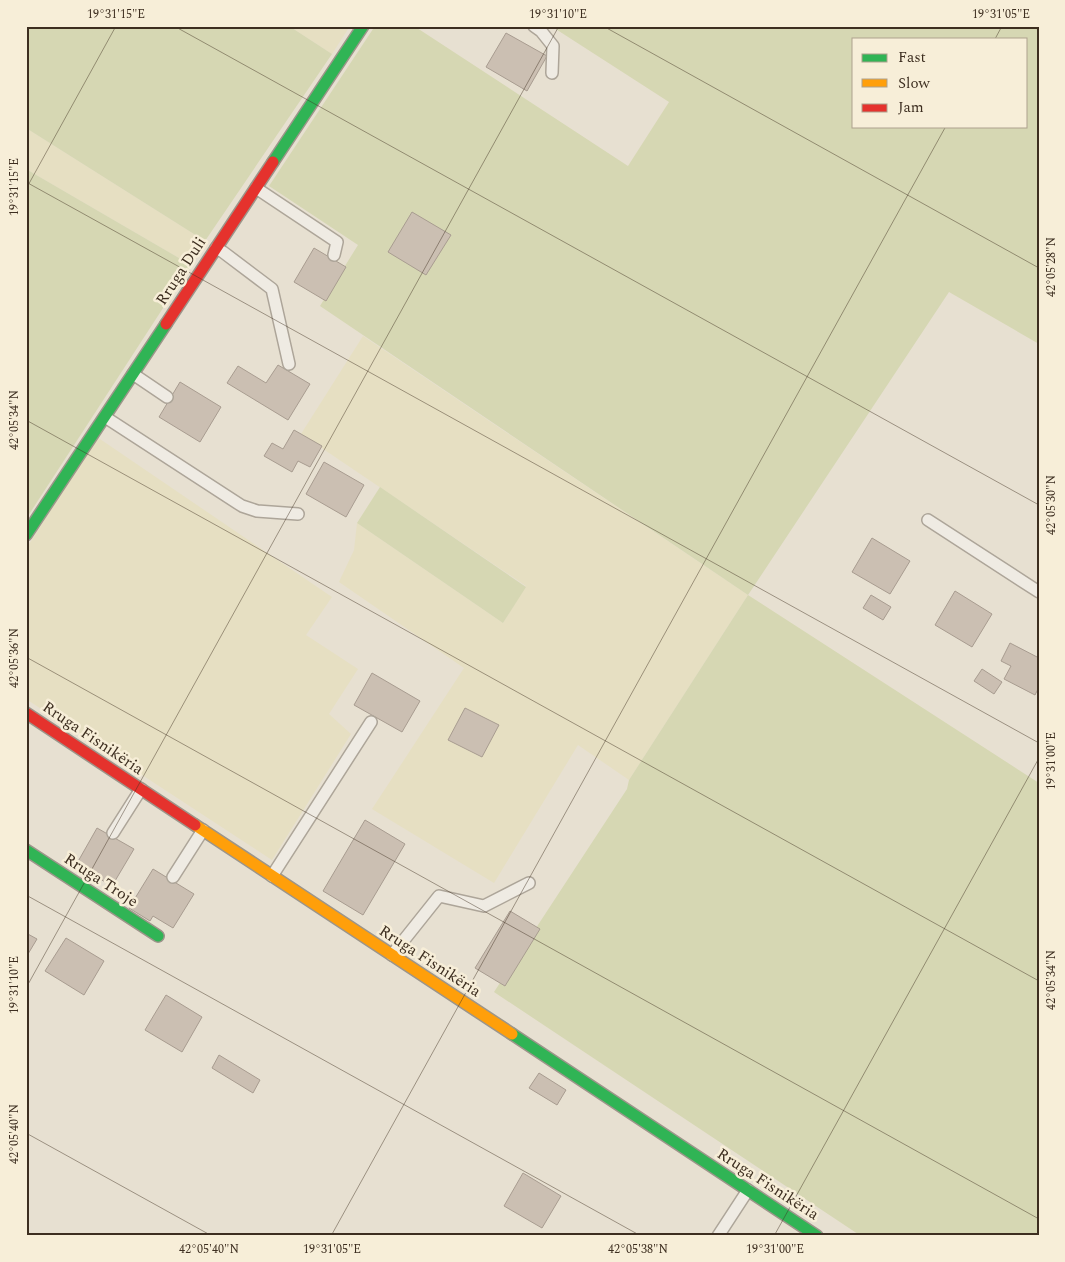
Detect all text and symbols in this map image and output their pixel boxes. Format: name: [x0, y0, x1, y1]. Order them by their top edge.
text: 19°31'15"E: [87, 5, 145, 24]
text: 19°31'10"E: [529, 5, 587, 24]
text: 19°31'05"E: [972, 5, 1030, 24]
legend: [852, 38, 1028, 128]
text: Fast: [898, 46, 926, 69]
text: Slow: [898, 72, 930, 95]
text: Jam: [898, 96, 924, 119]
text: 19°31'15"E: [5, 158, 24, 216]
street label: Rruga Duli: [150, 232, 212, 310]
text: 42°05'28"N: [1042, 237, 1061, 297]
text: 42°05'34"N: [5, 390, 24, 450]
text: 42°05'30"N: [1042, 475, 1061, 535]
text: 42°05'36"N: [5, 628, 24, 688]
street label: Rruga Fisnikëria: [38, 695, 149, 781]
text: 19°31'00"E: [1042, 732, 1061, 790]
street label: Rruga Troje: [59, 847, 143, 913]
street label: Rruga Fisnikëria: [374, 919, 486, 1003]
text: 42°05'34"N: [1042, 950, 1061, 1010]
text: 19°31'10"E: [5, 956, 24, 1014]
text: 42°05'40"N: [5, 1104, 24, 1164]
street label: Rruga Fisnikëria: [712, 1142, 824, 1226]
text: 42°05'40"N: [179, 1240, 239, 1259]
text: 19°31'05"E: [303, 1240, 361, 1259]
text: 42°05'38"N: [608, 1240, 668, 1259]
text: 19°31'00"E: [746, 1240, 804, 1259]

